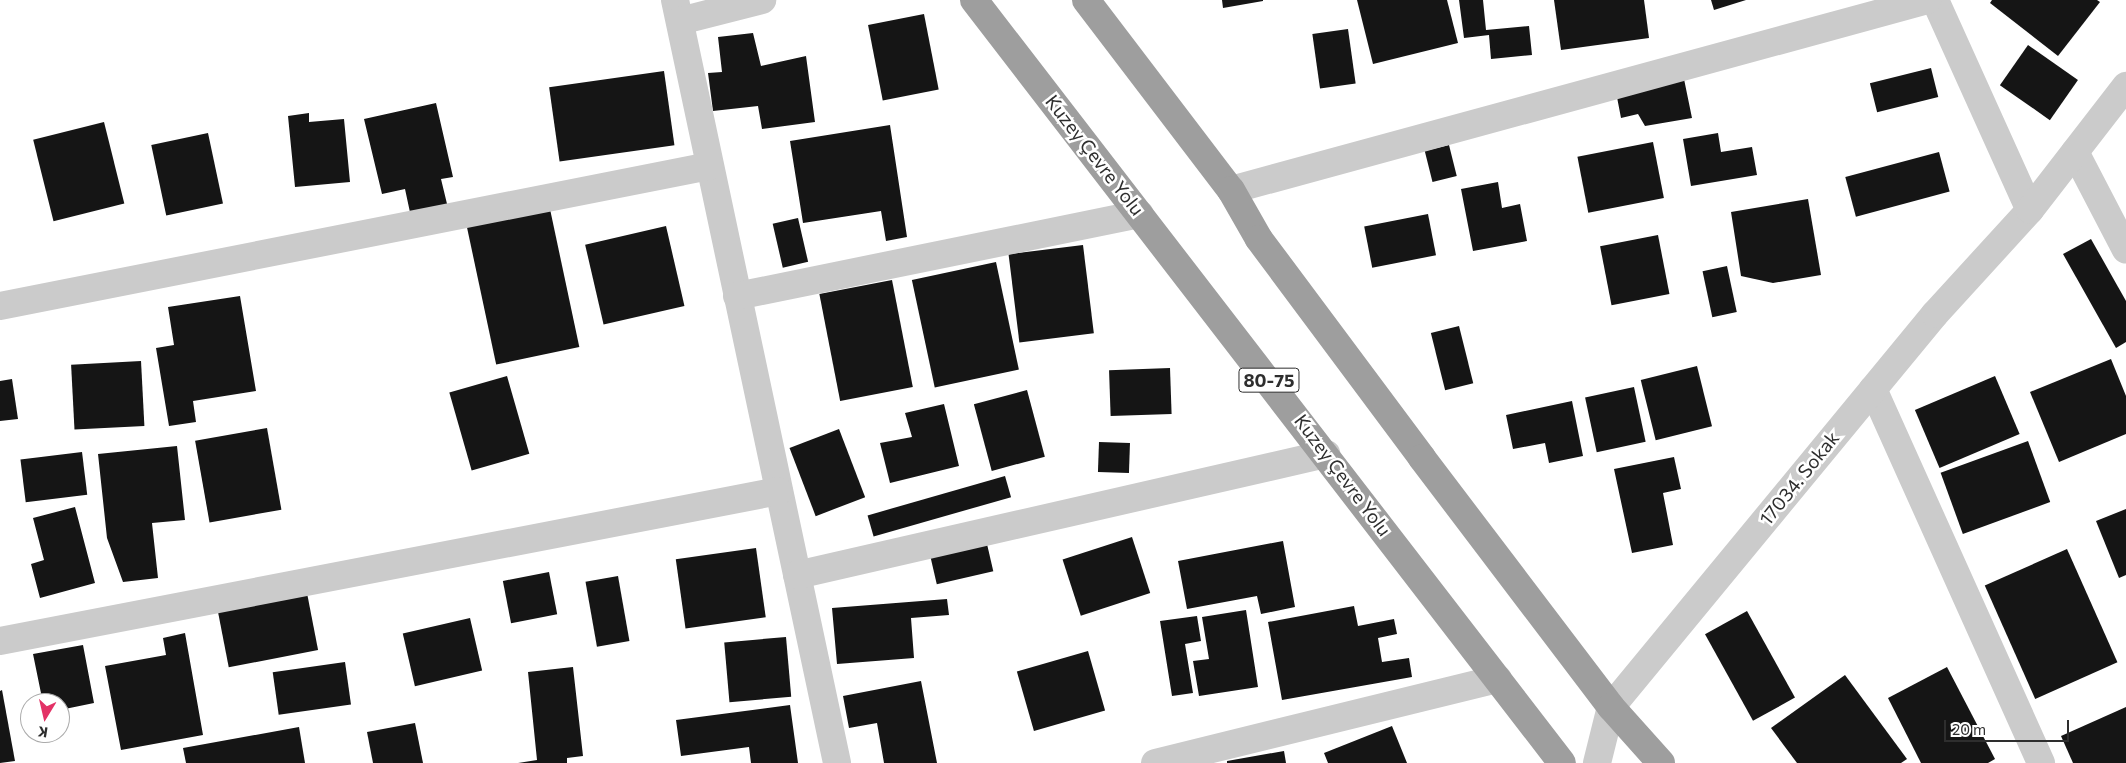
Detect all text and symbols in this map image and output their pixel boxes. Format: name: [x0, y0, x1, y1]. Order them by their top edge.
street label: Kuzey Çevre Yolu: [1041, 90, 1149, 220]
road number: 80-75: [1238, 364, 1300, 396]
street label: Kuzey Çevre Yolu: [1290, 410, 1396, 540]
street label: 17034. Sokak: [1754, 427, 1844, 529]
north arrow: [20, 693, 70, 743]
scale bar: [1946, 710, 2071, 742]
text: 20 m: [1952, 720, 1986, 738]
text: K: [37, 723, 49, 741]

